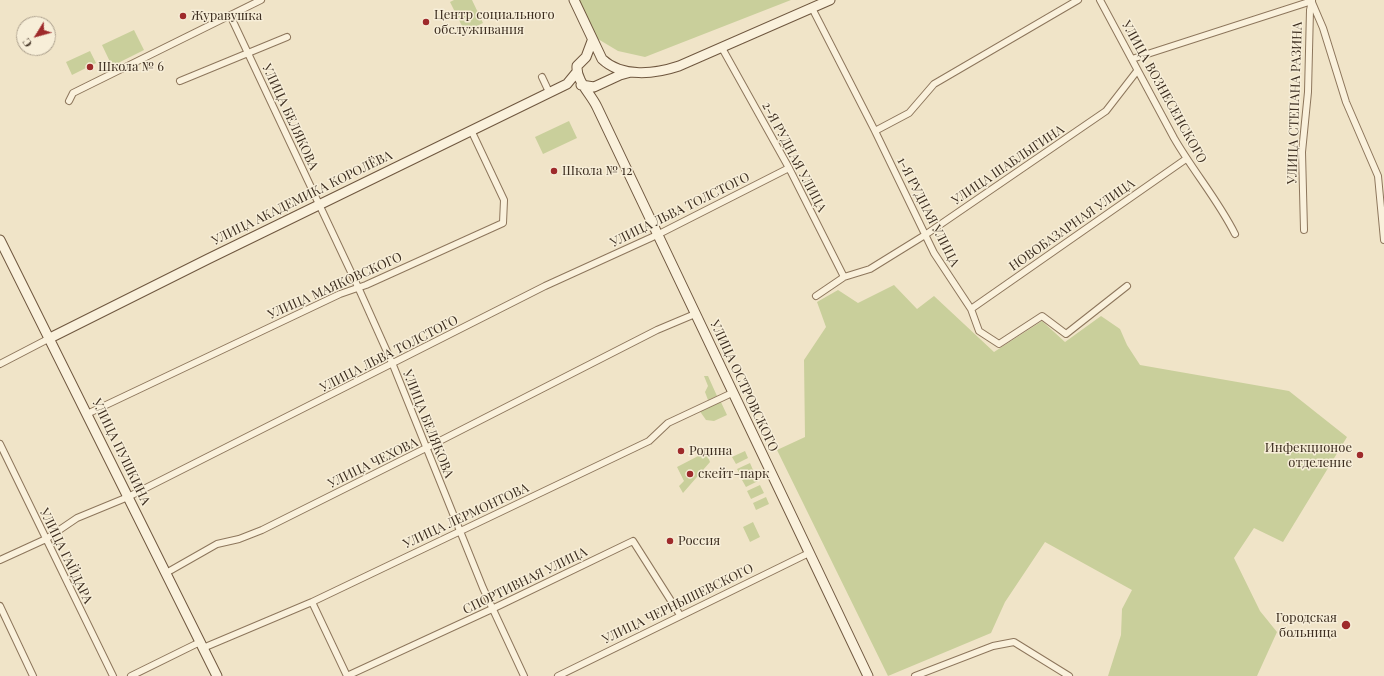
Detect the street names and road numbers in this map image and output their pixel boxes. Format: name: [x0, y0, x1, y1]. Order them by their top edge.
street label: УЛИЦА ВОЗНЕСЕНСКОГО: [1118, 18, 1210, 166]
street label: УЛИЦА СТЕПАНА РАЗИНА: [1284, 21, 1306, 185]
street label: УЛИЦА БЕЛЯКОВА: [259, 61, 321, 173]
street label: 2-Я РУДНАЯ УЛИЦА: [758, 99, 830, 215]
street label: УЛИЦА ШАБЛЫГИНА: [949, 122, 1067, 208]
street label: УЛИЦА АКАДЕМИКА КОРОЛЁВА: [209, 147, 395, 249]
street label: 1-Я РУДНАЯ УЛИЦА: [894, 155, 962, 269]
street label: УЛИЦА ЛЬВА ТОЛСТОГО: [608, 169, 752, 251]
street label: НОВОБАЗАРНАЯ УЛИЦА: [1006, 176, 1138, 274]
street label: УЛИЦА МАЯКОВСКОГО: [265, 249, 405, 323]
street label: УЛИЦА ЛЬВА ТОЛСТОГО: [317, 312, 461, 396]
street label: УЛИЦА ОСТРОВСКОГО: [707, 318, 781, 454]
street label: УЛИЦА БЕЛЯКОВА: [399, 368, 457, 480]
street label: УЛИЦА ПУШКИНА: [89, 396, 153, 508]
street label: УЛИЦА ЧЕХОВА: [325, 434, 421, 492]
street label: УЛИЦА ЛЕРМОНТОВА: [401, 480, 531, 552]
street label: УЛИЦА ГАЙДАРА: [36, 506, 96, 606]
street label: СПОРТИВНАЯ УЛИЦА: [460, 544, 590, 618]
street label: УЛИЦА ЧЕРНЫШЕВСКОГО: [600, 561, 756, 647]

